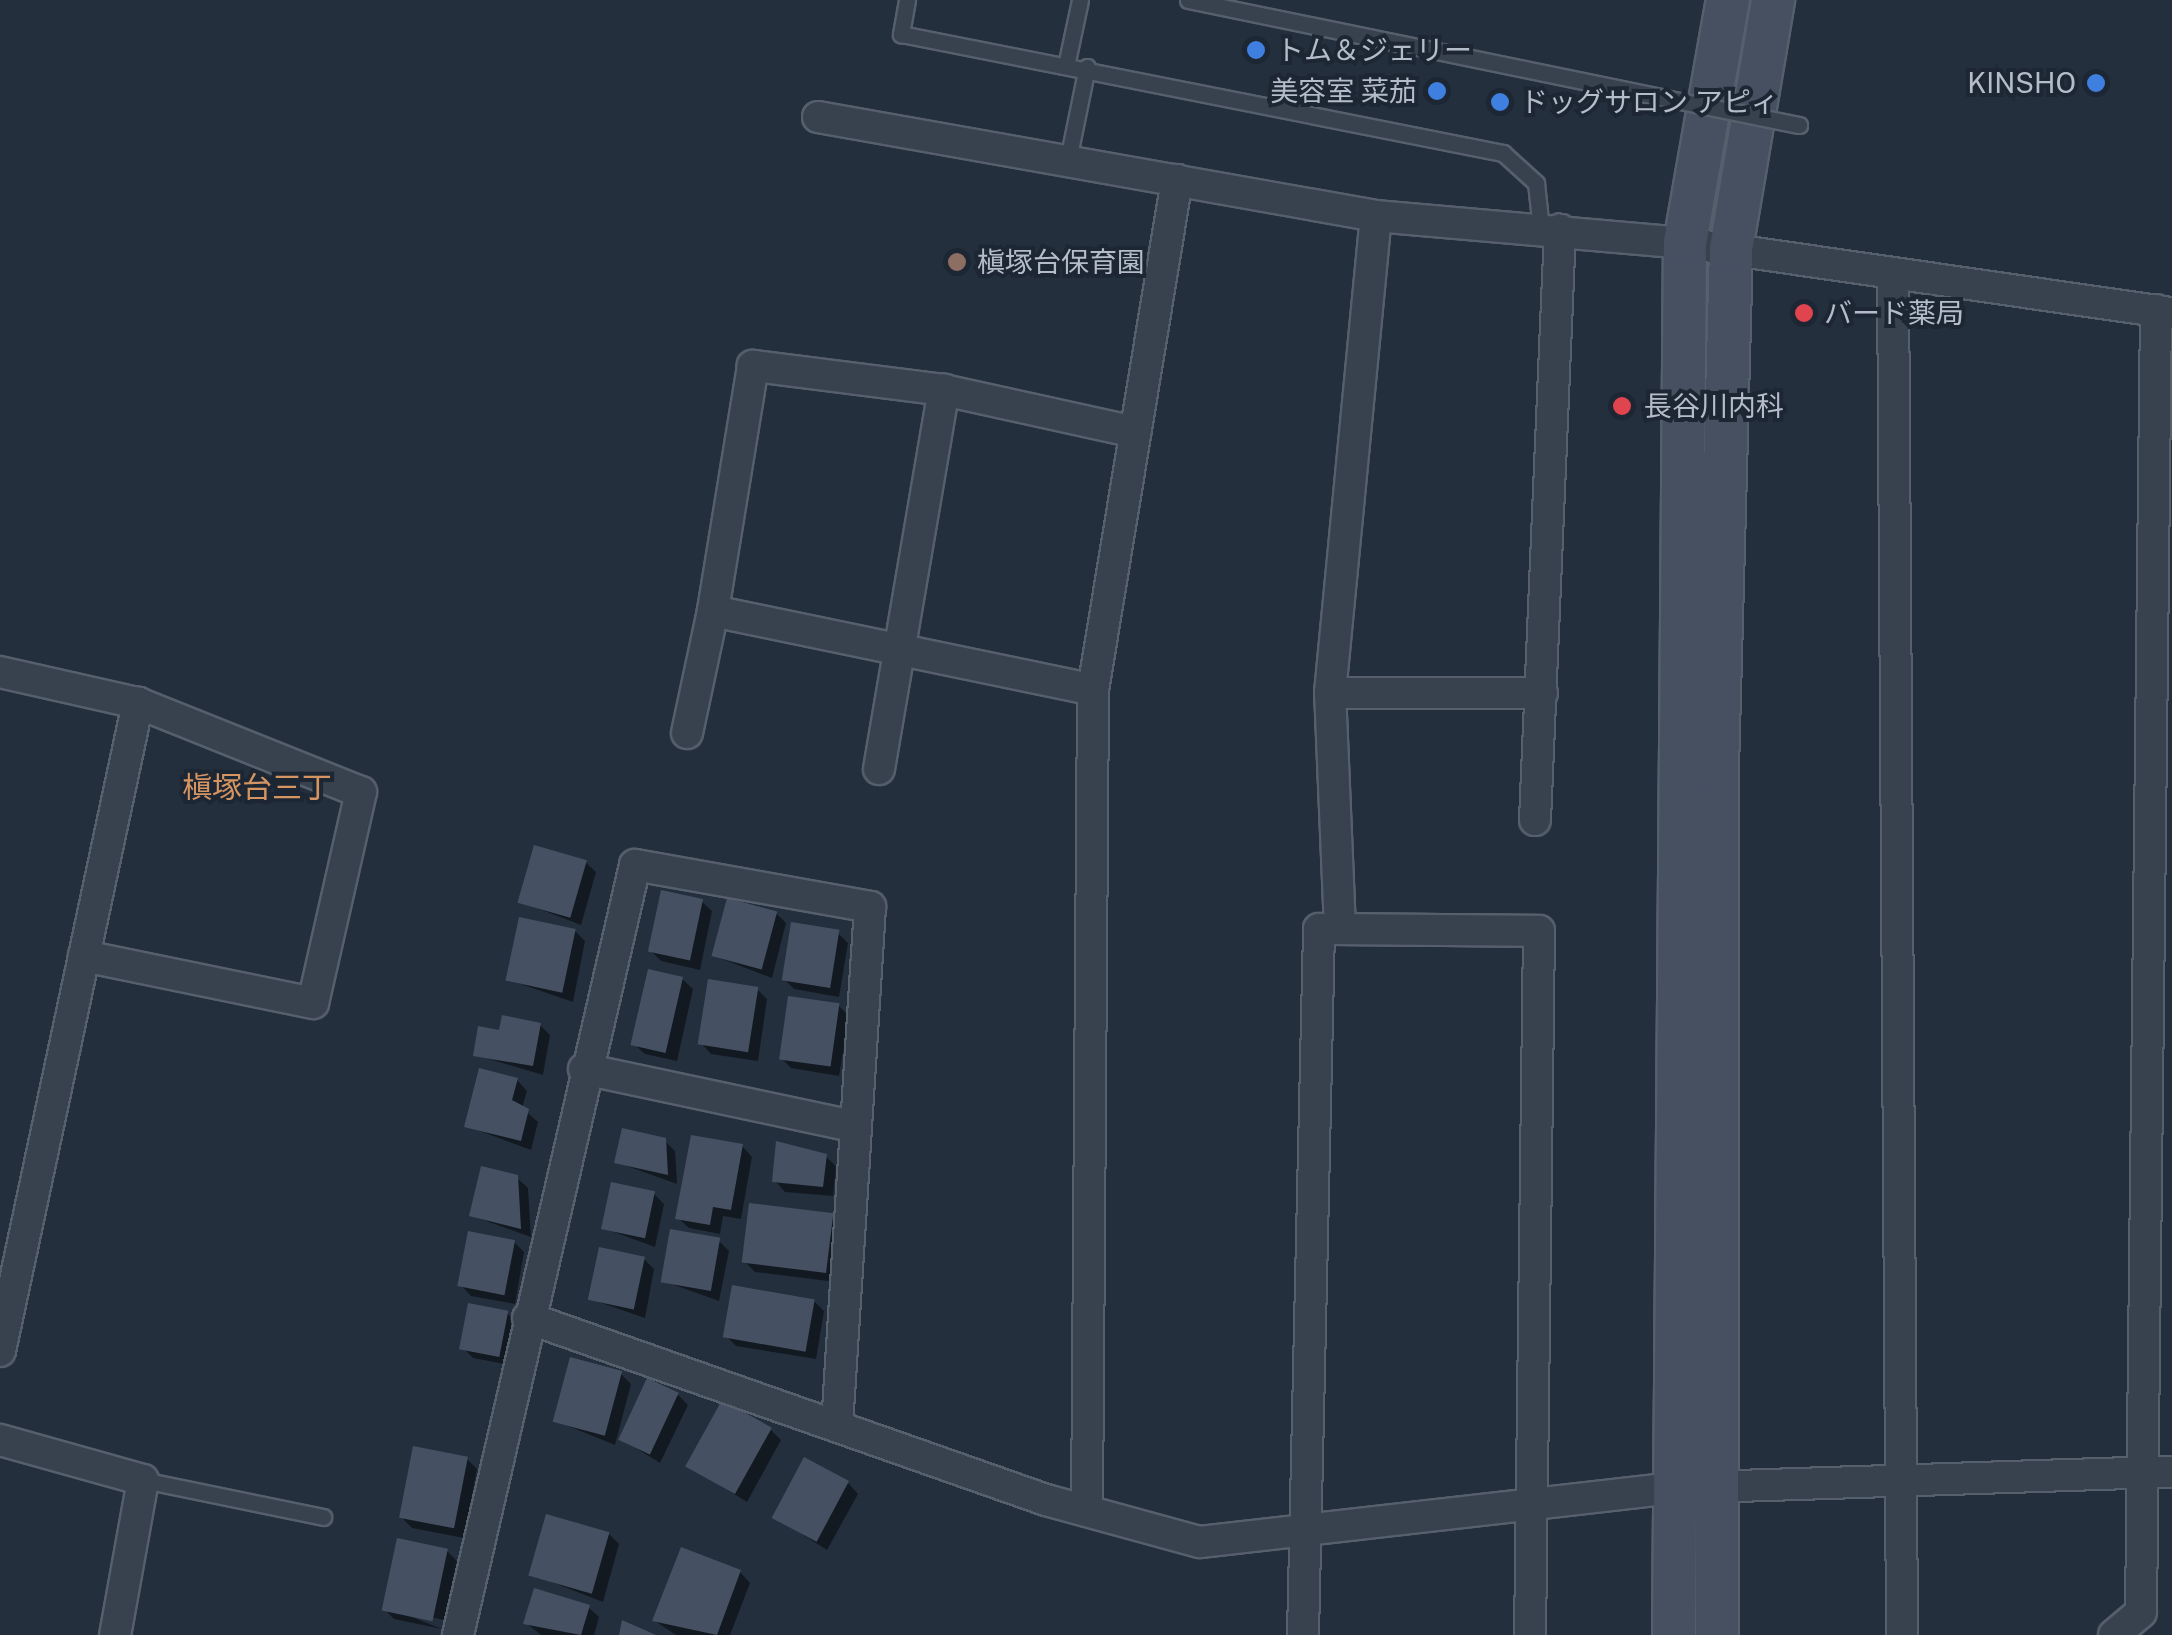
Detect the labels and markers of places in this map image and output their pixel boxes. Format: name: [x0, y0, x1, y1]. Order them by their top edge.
place label: トム＆ジェリー: [1276, 33, 1472, 67]
marker: トム＆ジェリー: [1245, 39, 1267, 61]
place label: KINSHO: [1967, 66, 2076, 100]
marker: KINSHO: [2085, 72, 2107, 94]
place label: 美容室 菜茄: [1270, 74, 1417, 108]
marker: 美容室 菜茄: [1426, 80, 1448, 102]
place label: ドッグサロン アピィ: [1520, 85, 1779, 119]
marker: ドッグサロン アピィ: [1489, 91, 1511, 113]
place label: 槇塚台保育園: [977, 245, 1145, 279]
marker: 槇塚台保育園: [946, 251, 968, 273]
place label: バード薬局: [1824, 296, 1964, 330]
marker: バード薬局: [1793, 302, 1815, 324]
place label: 長谷川内科: [1644, 389, 1784, 423]
marker: 長谷川内科: [1609, 393, 1635, 419]

